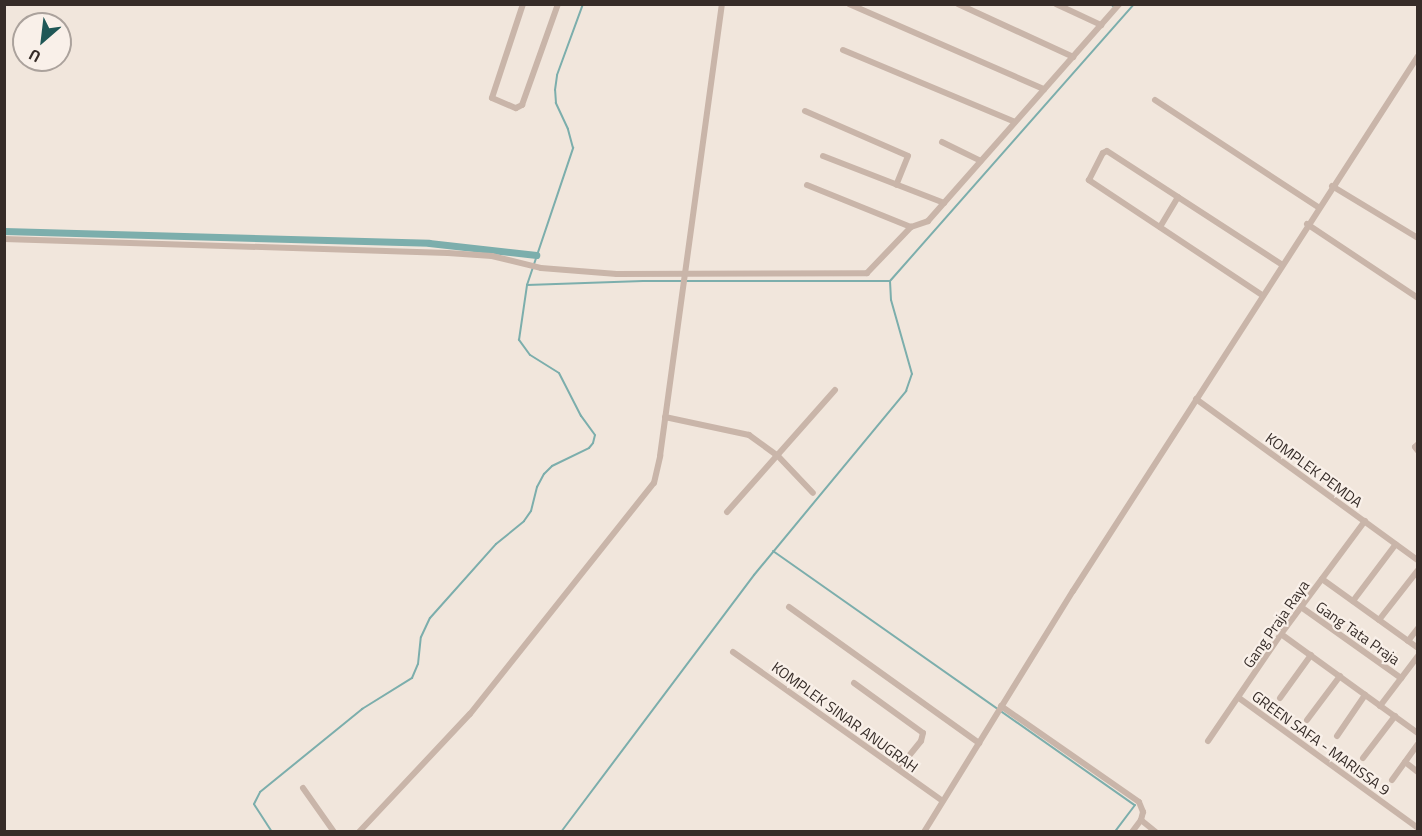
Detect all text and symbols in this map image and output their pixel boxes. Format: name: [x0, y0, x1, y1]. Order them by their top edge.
north arrow: [12, 12, 72, 72]
text: U: [24, 43, 45, 69]
street label: KOMPLEK PEMDA: [1262, 429, 1366, 511]
street label: Gang Praja Raya: [1239, 577, 1313, 671]
street label: Gang Tata Praja: [1313, 597, 1403, 669]
street label: KOMPLEK SINAR ANUGRAH: [768, 658, 922, 776]
street label: GREEN SAFA - MARISSA 9: [1249, 687, 1393, 799]

